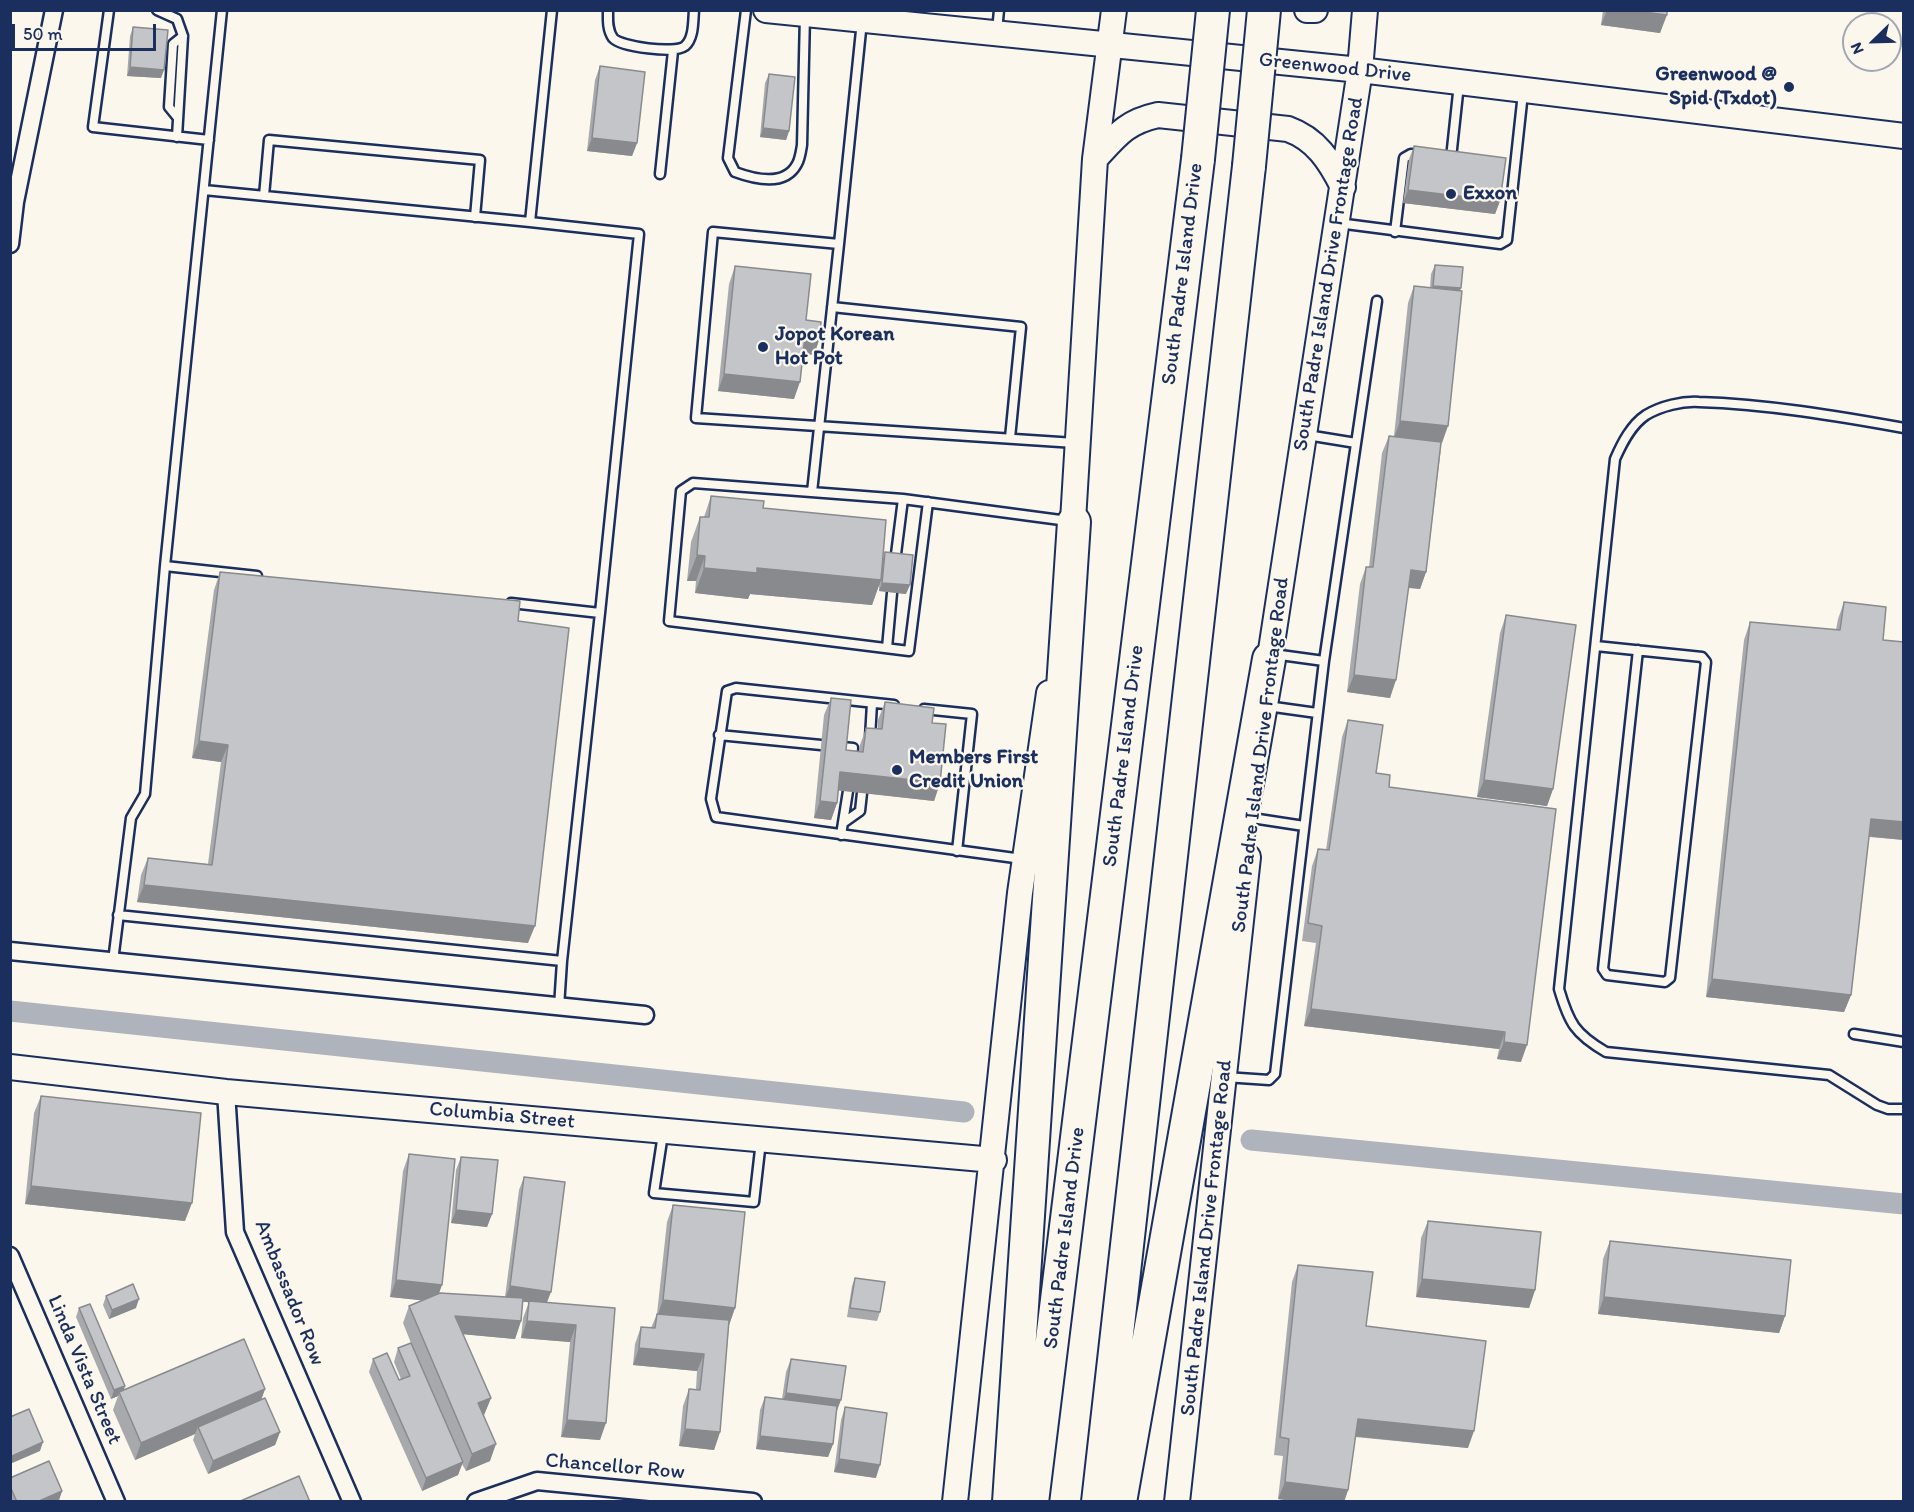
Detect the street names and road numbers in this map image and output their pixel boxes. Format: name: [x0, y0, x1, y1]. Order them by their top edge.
street label: Greenwood Drive: [1257, 47, 1413, 89]
street label: South Padre Island Drive Frontage Road: [1289, 95, 1369, 453]
street label: South Padre Island Drive: [1157, 162, 1209, 386]
street label: South Padre Island Drive Frontage Road: [1227, 576, 1295, 934]
street label: South Padre Island Drive: [1098, 644, 1150, 868]
street label: South Padre Island Drive Frontage Road: [1176, 1059, 1238, 1417]
street label: Columbia Street: [428, 1097, 576, 1135]
street label: South Padre Island Drive: [1039, 1126, 1091, 1350]
street label: Ambassador Row: [248, 1217, 330, 1369]
street label: Linda Vista Street: [41, 1292, 127, 1448]
street label: Chancellor Row: [544, 1448, 686, 1486]

